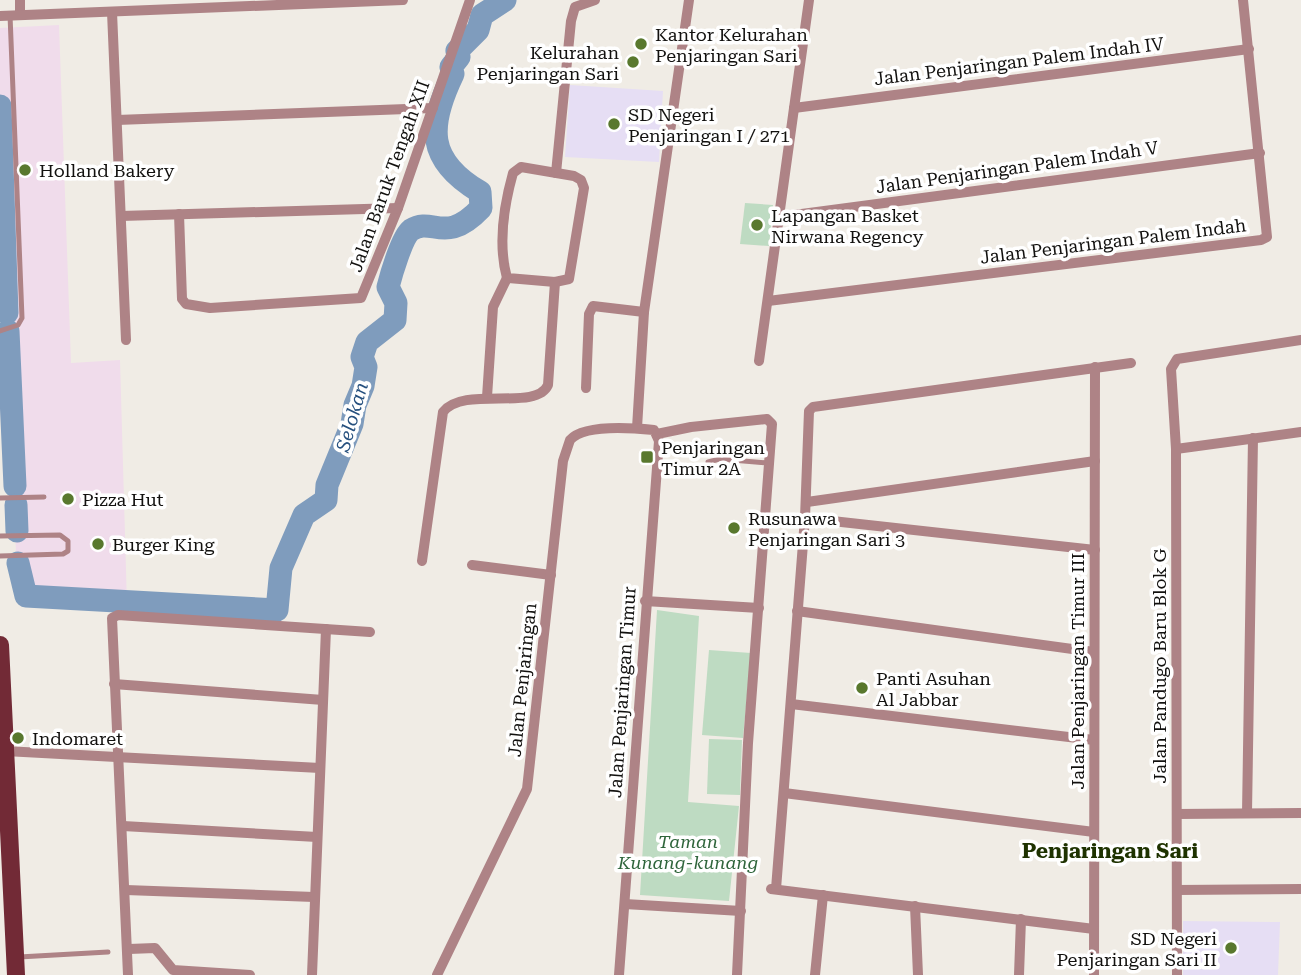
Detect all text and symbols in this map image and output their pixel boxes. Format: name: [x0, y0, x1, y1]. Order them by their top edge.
place label: Kantor Kelurahan Penjaringan Sari: [655, 24, 808, 66]
street label: Jalan Penjaringan Palem Indah IV: [873, 33, 1165, 89]
marker: Kantor Kelurahan Penjaringan Sari: [633, 36, 649, 52]
place label: Kelurahan Penjaringan Sari: [476, 42, 619, 84]
marker: Kelurahan Penjaringan Sari: [625, 54, 641, 70]
street label: Jalan Baruk Tengah XII: [345, 77, 433, 275]
place label: SD Negeri Penjaringan I / 271: [628, 104, 790, 146]
marker: SD Negeri Penjaringan I / 271: [606, 116, 622, 132]
street label: Jalan Penjaringan Palem Indah V: [874, 137, 1160, 197]
place label: Holland Bakery: [39, 160, 175, 181]
marker: Holland Bakery: [17, 162, 33, 178]
place label: Lapangan Basket Nirwana Regency: [771, 205, 924, 247]
street label: Jalan Penjaringan Palem Indah: [979, 214, 1248, 268]
marker: Lapangan Basket Nirwana Regency: [749, 217, 765, 233]
water label: Selokan: [331, 379, 373, 456]
place label: Penjaringan Timur 2A: [661, 437, 765, 479]
marker: Penjaringan Timur 2A: [639, 449, 655, 465]
place label: Pizza Hut: [82, 489, 164, 510]
marker: Pizza Hut: [60, 491, 76, 507]
place label: Rusunawa Penjaringan Sari 3: [748, 508, 905, 550]
marker: Rusunawa Penjaringan Sari 3: [726, 520, 742, 536]
place label: Burger King: [112, 534, 215, 555]
marker: Burger King: [90, 536, 106, 552]
street label: Jalan Pandugo Baru Blok G: [1149, 548, 1170, 784]
street label: Jalan Penjaringan Timur III: [1067, 553, 1088, 789]
street label: Jalan Penjaringan Timur: [604, 586, 640, 798]
street label: Jalan Penjaringan: [503, 602, 541, 758]
place label: Panti Asuhan Al Jabbar: [876, 668, 991, 710]
marker: Panti Asuhan Al Jabbar: [854, 680, 870, 696]
place label: Indomaret: [32, 728, 123, 749]
marker: Indomaret: [10, 730, 26, 746]
park label: Taman Kunang-kunang: [617, 831, 758, 873]
district label: Penjaringan Sari: [1022, 839, 1198, 863]
place label: SD Negeri Penjaringan Sari II: [1056, 928, 1217, 970]
marker: SD Negeri Penjaringan Sari II: [1223, 940, 1239, 956]

